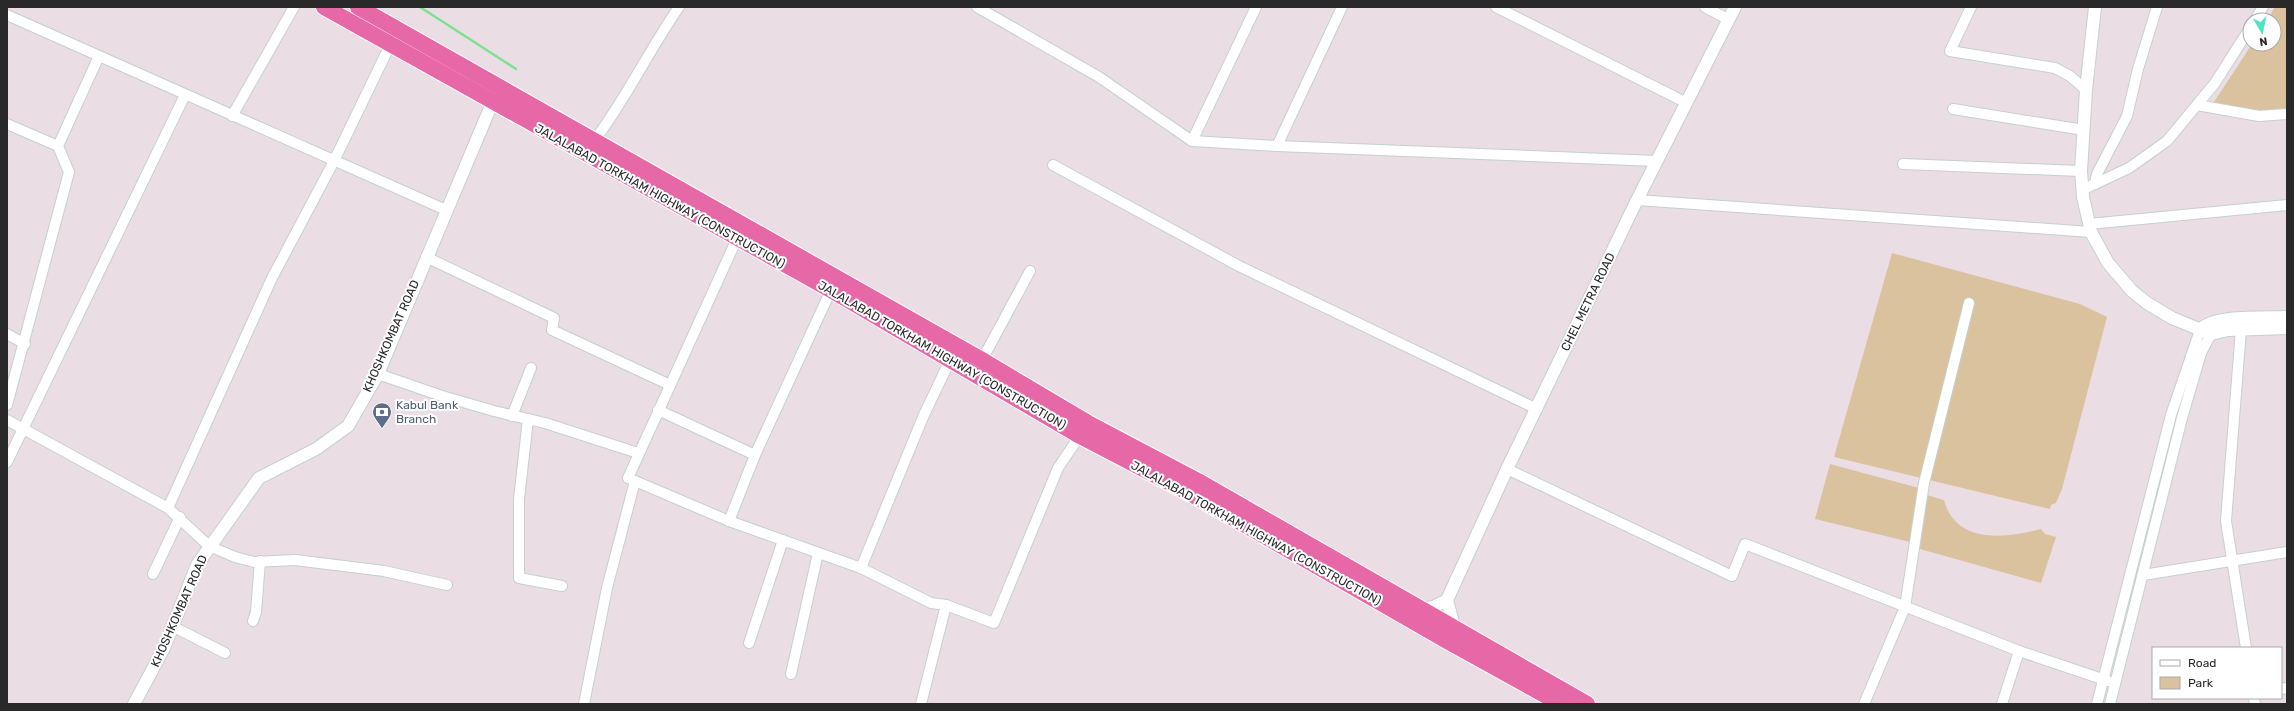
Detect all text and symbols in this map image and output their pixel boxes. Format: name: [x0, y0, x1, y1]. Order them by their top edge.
north arrow: [2242, 12, 2282, 52]
text: N: [2258, 34, 2268, 48]
street label: JALALABAD TORKHAM HIGHWAY (CONSTRUCTION): [532, 121, 788, 271]
street label: CHEL METRA ROAD: [1558, 251, 1618, 353]
street label: KHOSHKOMBAT ROAD: [360, 278, 422, 394]
street label: JALALABAD TORKHAM HIGHWAY (CONSTRUCTION): [816, 278, 1068, 432]
place label: Kabul Bank Branch: [396, 398, 459, 426]
bank icon: Kabul Bank Branch: [371, 401, 393, 429]
street label: JALALABAD TORKHAM HIGHWAY (CONSTRUCTION): [1128, 458, 1384, 608]
street label: KHOSHKOMBAT ROAD: [148, 553, 210, 669]
legend: [2152, 647, 2282, 699]
text: Road: [2188, 656, 2216, 670]
text: Park: [2188, 676, 2214, 690]

